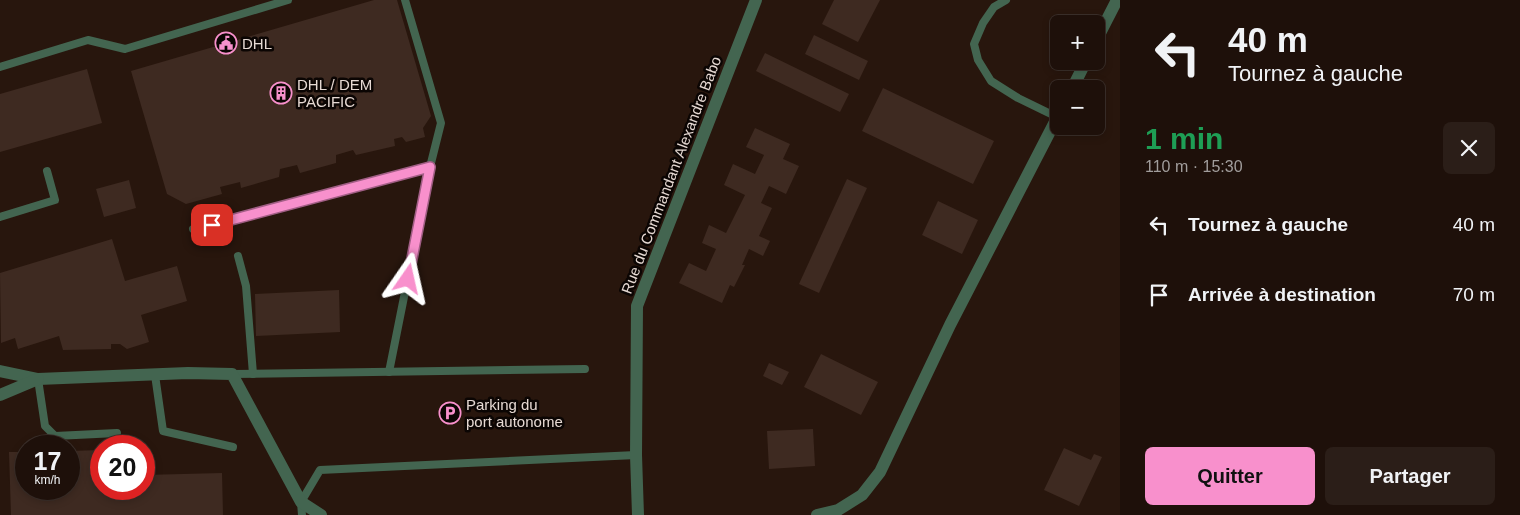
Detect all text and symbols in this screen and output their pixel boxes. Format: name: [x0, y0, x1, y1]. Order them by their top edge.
map controls: [1050, 15, 1105, 135]
button: +: [1050, 15, 1105, 70]
icon: left: [1145, 20, 1210, 85]
text: 40 m: [1228, 20, 1308, 59]
public building icon: DHL: [214, 31, 238, 55]
place label: DHL: [242, 35, 272, 52]
street label: Rue du Commandant Alexandre Babo: [618, 54, 724, 296]
text: Tournez à gauche: [1228, 61, 1403, 86]
place label: DHL / DEM PACIFIC: [297, 76, 372, 110]
button: −: [1050, 80, 1105, 135]
building icon: DHL / DEM PACIFIC: [269, 81, 293, 105]
text: 1 min: [1145, 122, 1223, 155]
button: close: [1443, 122, 1495, 174]
text: 110 m · 15:30: [1145, 158, 1243, 175]
pin: [191, 204, 233, 246]
icon: arrive: [198, 211, 226, 239]
icon: left: [1145, 211, 1173, 239]
text: Tournez à gauche: [1188, 214, 1348, 235]
text: 40 m: [1453, 214, 1495, 235]
position arrow: [381, 252, 433, 304]
icon: arrive: [1145, 281, 1173, 309]
text: Arrivée à destination: [1188, 284, 1376, 305]
text: 70 m: [1453, 284, 1495, 305]
place label: Parking du port autonome: [466, 396, 563, 430]
parking icon: Parking du port autonome: [438, 401, 462, 425]
speed limit sign: 20: [90, 435, 155, 500]
text: 17: [34, 447, 61, 475]
button: Quitter: [1145, 447, 1315, 505]
button: Partager: [1325, 447, 1495, 505]
text: km/h: [34, 473, 61, 487]

